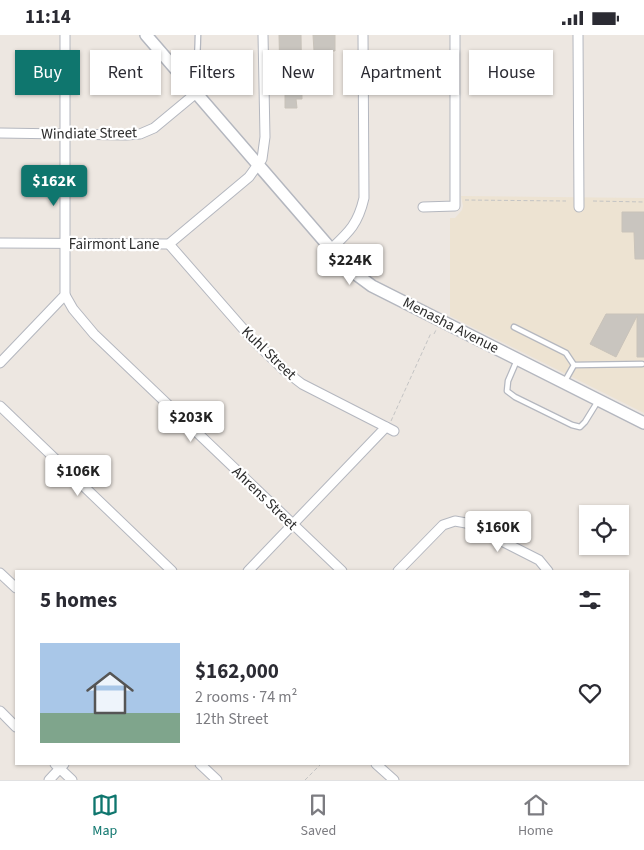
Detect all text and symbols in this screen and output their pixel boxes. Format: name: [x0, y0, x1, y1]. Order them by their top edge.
text: 11:14: [25, 4, 71, 31]
chip: Buy: [15, 50, 80, 95]
chip: Rent: [90, 50, 161, 95]
chip: Filters: [171, 50, 253, 95]
chip: New: [263, 50, 333, 95]
chip: Apartment: [343, 50, 459, 95]
chip: House: [469, 50, 553, 95]
street label: Windiate Street: [41, 122, 137, 145]
pin: $162K: [19, 165, 89, 207]
text: $162K: [32, 170, 76, 192]
street label: Fairmont Lane: [69, 234, 159, 255]
pin: $224K: [315, 243, 385, 286]
text: $224K: [328, 249, 372, 271]
street label: Menasha Avenue: [399, 292, 502, 359]
street label: Kuhl Street: [236, 322, 301, 385]
pin: $203K: [156, 401, 226, 443]
text: $203K: [169, 406, 213, 428]
pin: $106K: [43, 455, 113, 497]
text: $106K: [56, 460, 100, 482]
street label: Ahrens Street: [227, 462, 302, 535]
map controls: [579, 505, 629, 555]
button: locate: [579, 505, 629, 555]
pin: $160K: [463, 511, 533, 553]
text: $160K: [476, 516, 520, 538]
text: 5 homes: [40, 585, 117, 615]
icon: filters: [576, 586, 604, 614]
text: $162,000: [195, 656, 279, 686]
icon: home: [80, 663, 140, 723]
icon: heart: [576, 679, 604, 707]
text: 2 rooms · 74 m²: [195, 686, 297, 708]
text: 12th Street: [195, 708, 268, 730]
tab: Map: [91, 791, 119, 841]
tab: Saved: [300, 791, 336, 841]
tab: Home: [518, 791, 553, 841]

